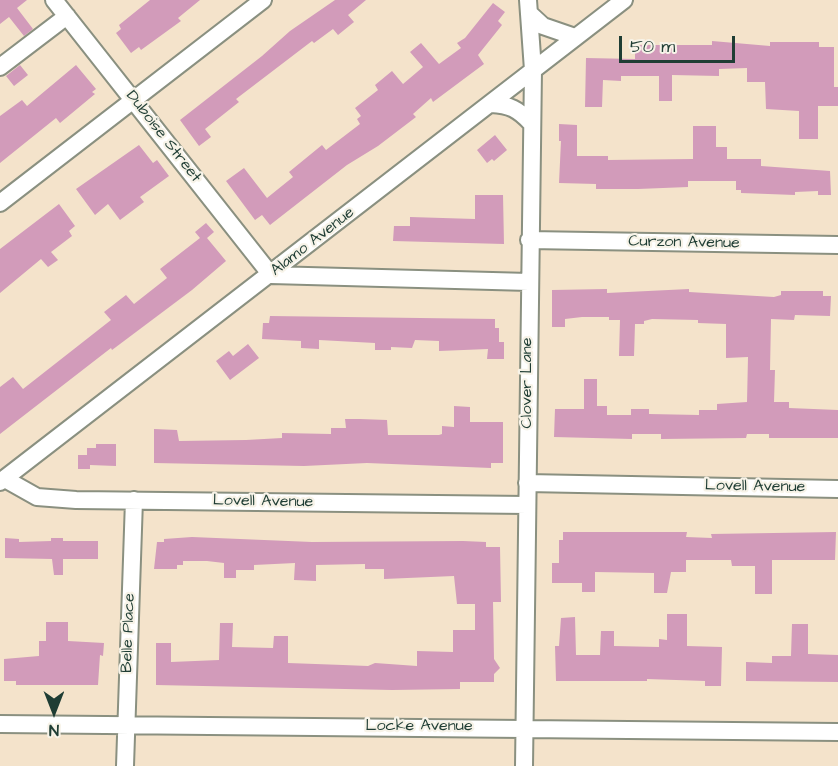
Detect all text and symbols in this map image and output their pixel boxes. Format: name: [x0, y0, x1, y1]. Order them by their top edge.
scale bar: [622, 24, 738, 62]
text: 50 m: [630, 34, 675, 59]
street label: Duboise Street: [121, 87, 205, 187]
street label: Alamo Avenue: [267, 203, 359, 281]
street label: Curzon Avenue: [628, 232, 740, 254]
street label: Clover Lane: [518, 338, 538, 428]
street label: Lovell Avenue: [705, 477, 805, 497]
street label: Lovell Avenue: [213, 492, 313, 512]
street label: Belle Place: [118, 593, 140, 673]
north arrow: [24, 682, 84, 742]
street label: Locke Avenue: [365, 717, 473, 737]
text: N: [49, 719, 59, 741]

